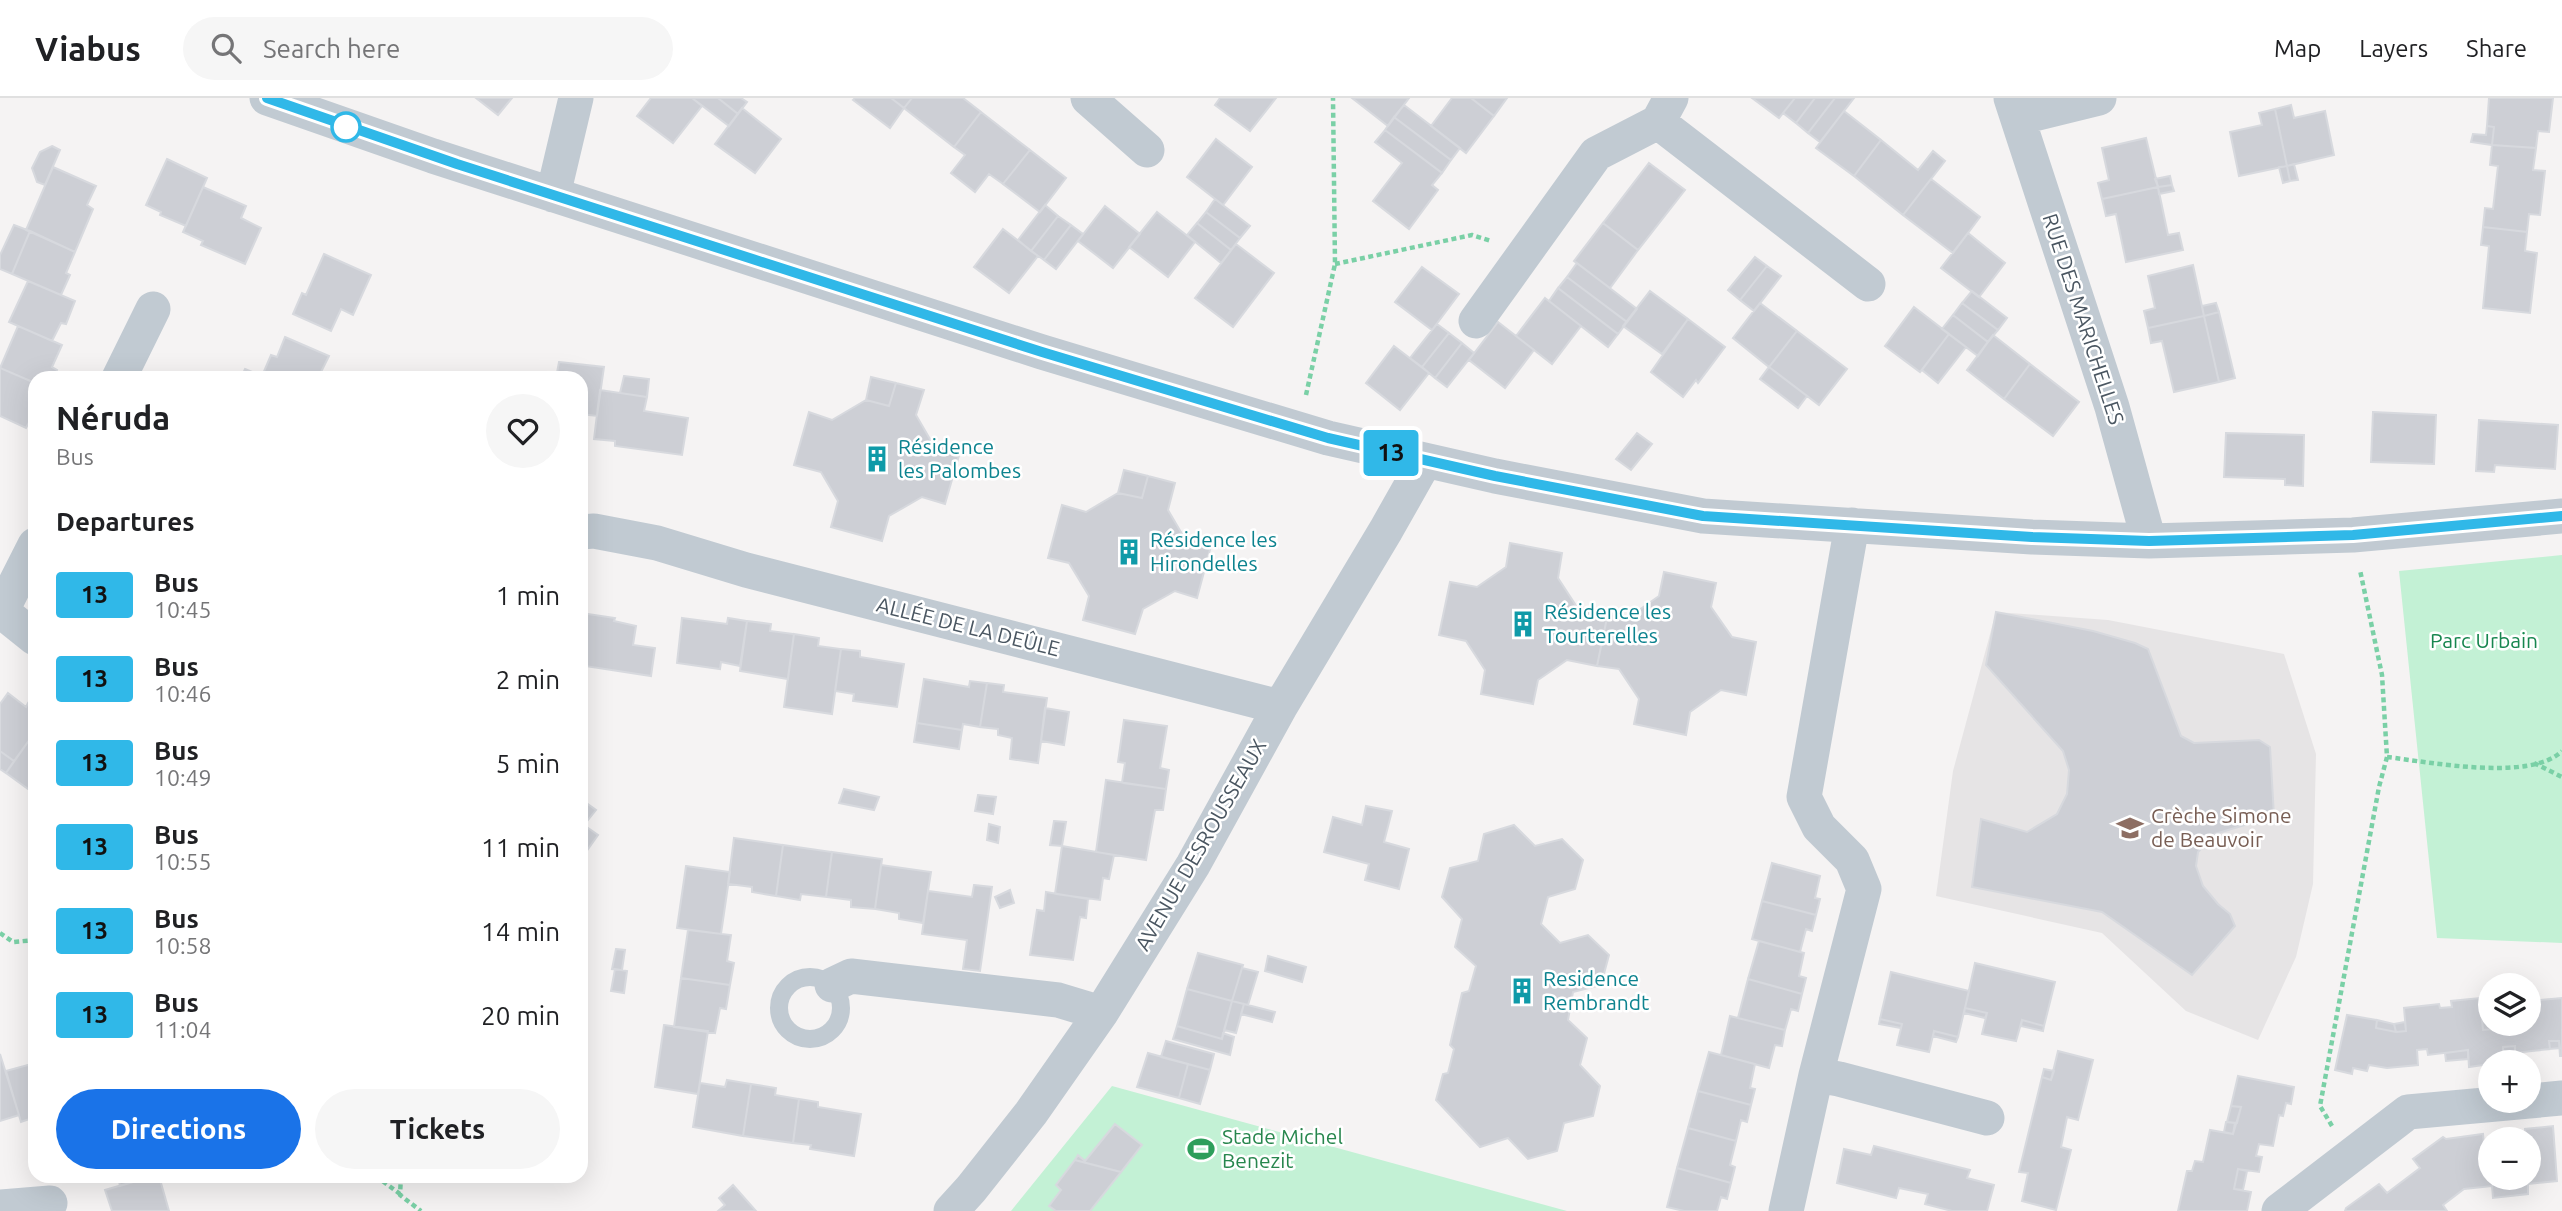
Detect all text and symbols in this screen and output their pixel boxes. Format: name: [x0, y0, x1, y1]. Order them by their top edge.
search box: [183, 17, 673, 80]
icon: search: [207, 29, 245, 67]
text: Viabus: [35, 30, 141, 67]
text: Search here: [263, 34, 400, 63]
text: Map: [2274, 35, 2321, 62]
text: Layers: [2359, 35, 2428, 62]
text: Share: [2466, 35, 2527, 62]
unlabelled marker: [331, 112, 361, 142]
street label: RUE DES MARICHELLES: [2039, 210, 2129, 427]
button: heart: [486, 394, 560, 468]
text: Néruda: [56, 399, 170, 436]
line badge: 13: [1360, 430, 1422, 476]
place label: Résidence les Palombes: [898, 434, 1021, 482]
text: 13: [1377, 439, 1405, 466]
text: Bus: [56, 444, 94, 469]
building icon: Résidence les Palombes: [862, 444, 892, 474]
text: Departures: [56, 507, 194, 536]
place label: Résidence les Hirondelles: [1150, 527, 1277, 575]
building icon: Résidence les Hirondelles: [1114, 537, 1144, 567]
text: Bus: [154, 568, 199, 597]
text: 13: [81, 581, 108, 608]
text: 1 min: [496, 581, 560, 610]
street label: ALLÉE DE LA DEÛLE: [874, 592, 1062, 660]
text: 10:45: [154, 597, 212, 622]
place label: Résidence les Tourterelles: [1544, 599, 1671, 647]
building icon: Résidence les Tourterelles: [1508, 609, 1538, 639]
park label: Parc Urbain: [2430, 628, 2538, 652]
text: Bus: [154, 652, 199, 681]
text: 13: [81, 665, 108, 692]
text: 2 min: [496, 665, 560, 694]
text: 10:46: [154, 681, 212, 706]
street label: AVENUE DESROUSSEAUX: [1130, 735, 1271, 954]
text: Bus: [154, 736, 199, 765]
text: 13: [81, 749, 108, 776]
text: 5 min: [496, 749, 560, 778]
text: 10:49: [154, 765, 212, 790]
place label: Crèche Simone de Beauvoir: [2151, 803, 2292, 851]
school or university icon: Crèche Simone de Beauvoir: [2115, 813, 2145, 843]
text: Bus: [154, 820, 199, 849]
text: 13: [81, 833, 108, 860]
text: 11 min: [481, 833, 560, 862]
text: 10:55: [154, 849, 212, 874]
text: Bus: [154, 904, 199, 933]
text: 13: [81, 917, 108, 944]
text: 14 min: [481, 917, 560, 946]
text: 10:58: [154, 933, 212, 958]
place label: Residence Rembrandt: [1543, 966, 1649, 1014]
map controls: [2478, 973, 2541, 1190]
button: layers: [2478, 973, 2541, 1036]
building icon: Residence Rembrandt: [1507, 976, 1537, 1006]
text: Bus: [154, 988, 199, 1017]
text: 13: [81, 1001, 108, 1028]
text: 20 min: [481, 1001, 560, 1030]
text: 11:04: [154, 1017, 212, 1042]
button: +: [2478, 1050, 2541, 1113]
button: Directions: [56, 1089, 301, 1169]
button: Tickets: [315, 1089, 560, 1169]
place label: Stade Michel Benezit: [1222, 1124, 1343, 1172]
button: −: [2478, 1127, 2541, 1190]
sports icon: Stade Michel Benezit: [1186, 1134, 1216, 1164]

